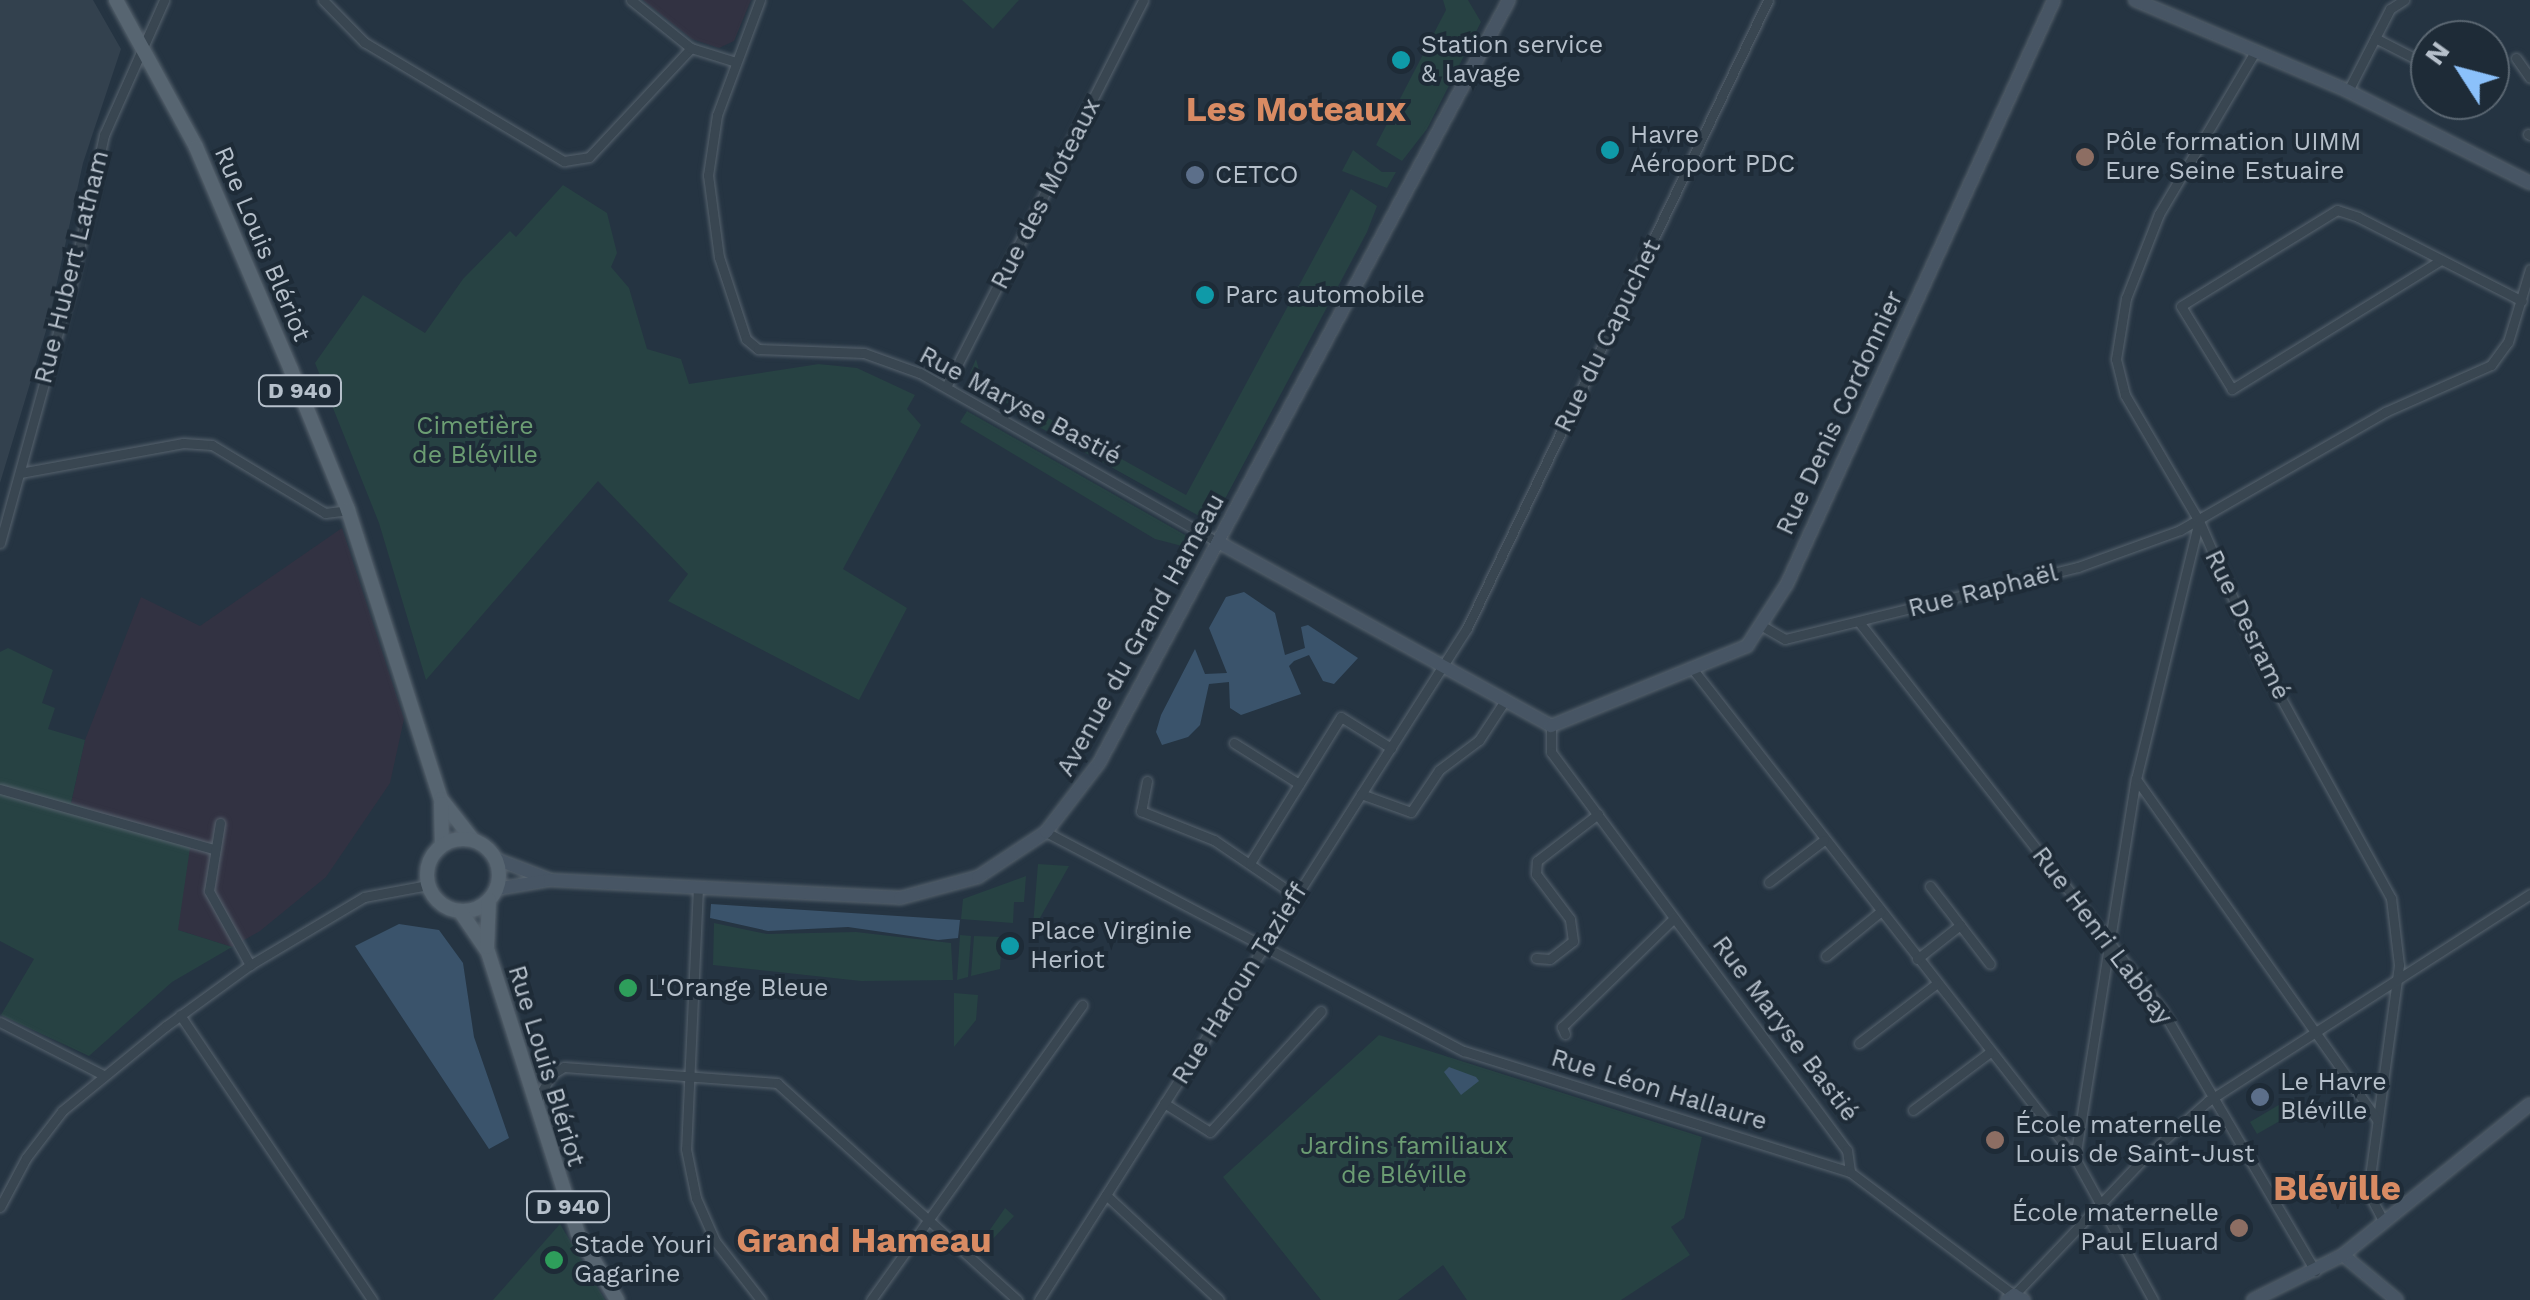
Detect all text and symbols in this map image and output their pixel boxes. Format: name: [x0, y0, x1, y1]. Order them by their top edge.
north arrow: [2410, 20, 2510, 120]
place label: Station service & lavage: [1421, 31, 1603, 90]
text: N: [2417, 35, 2456, 71]
marker: Station service & lavage: [1390, 49, 1412, 71]
district label: Les Moteaux: [1186, 88, 1406, 130]
street label: Rue des Moteaux: [985, 94, 1107, 294]
place label: Havre Aéroport PDC: [1630, 121, 1795, 180]
place label: Pôle formation UIMM Eure Seine Estuaire: [2105, 128, 2362, 187]
marker: Havre Aéroport PDC: [1599, 139, 1621, 161]
street label: Rue Louis Blériot: [207, 142, 317, 346]
marker: Pôle formation UIMM Eure Seine Estuaire: [2074, 146, 2096, 168]
street label: Rue Hubert Latham: [28, 147, 116, 387]
place label: CETCO: [1215, 160, 1298, 190]
marker: CETCO: [1184, 164, 1206, 186]
street label: Rue du Capuchet: [1548, 235, 1668, 437]
place label: Parc automobile: [1225, 280, 1425, 310]
marker: Parc automobile: [1194, 284, 1216, 306]
street label: Rue Denis Cordonnier: [1770, 286, 1910, 540]
street label: Rue Maryse Bastié: [914, 340, 1126, 472]
road number: D 940: [258, 374, 342, 408]
park label: Cimetière de Bléville: [412, 412, 538, 471]
street label: Avenue du Grand Hameau: [1051, 488, 1231, 782]
street label: Rue Desramé: [2198, 545, 2296, 705]
street label: Rue Raphaël: [1905, 558, 2061, 624]
street label: Rue Henri Labbay: [2025, 841, 2179, 1031]
street label: Rue Haroun Tazieff: [1166, 878, 1314, 1090]
place label: Place Virginie Heriot: [1030, 917, 1193, 976]
street label: Rue Maryse Bastié: [1706, 930, 1864, 1128]
marker: Place Virginie Heriot: [999, 935, 1021, 957]
street label: Rue Louis Blériot: [501, 962, 591, 1170]
place label: L'Orange Bleue: [648, 973, 828, 1003]
marker: L'Orange Bleue: [617, 977, 639, 999]
street label: Rue Léon Hallaure: [1547, 1043, 1771, 1137]
place label: Le Havre Bléville: [2280, 1068, 2387, 1127]
marker: Le Havre Bléville: [2249, 1086, 2271, 1108]
place label: École maternelle Louis de Saint-Just: [2015, 1111, 2255, 1170]
marker: École maternelle Louis de Saint-Just: [1984, 1129, 2006, 1151]
park label: Jardins familiaux de Bléville: [1300, 1132, 1508, 1191]
district label: Bléville: [2273, 1167, 2401, 1209]
road number: D 940: [526, 1190, 610, 1224]
place label: École maternelle Paul Eluard: [2012, 1199, 2219, 1258]
marker: École maternelle Paul Eluard: [2228, 1217, 2250, 1239]
district label: Grand Hameau: [736, 1219, 992, 1261]
place label: Stade Youri Gagarine: [574, 1231, 713, 1290]
marker: Stade Youri Gagarine: [543, 1249, 565, 1271]

